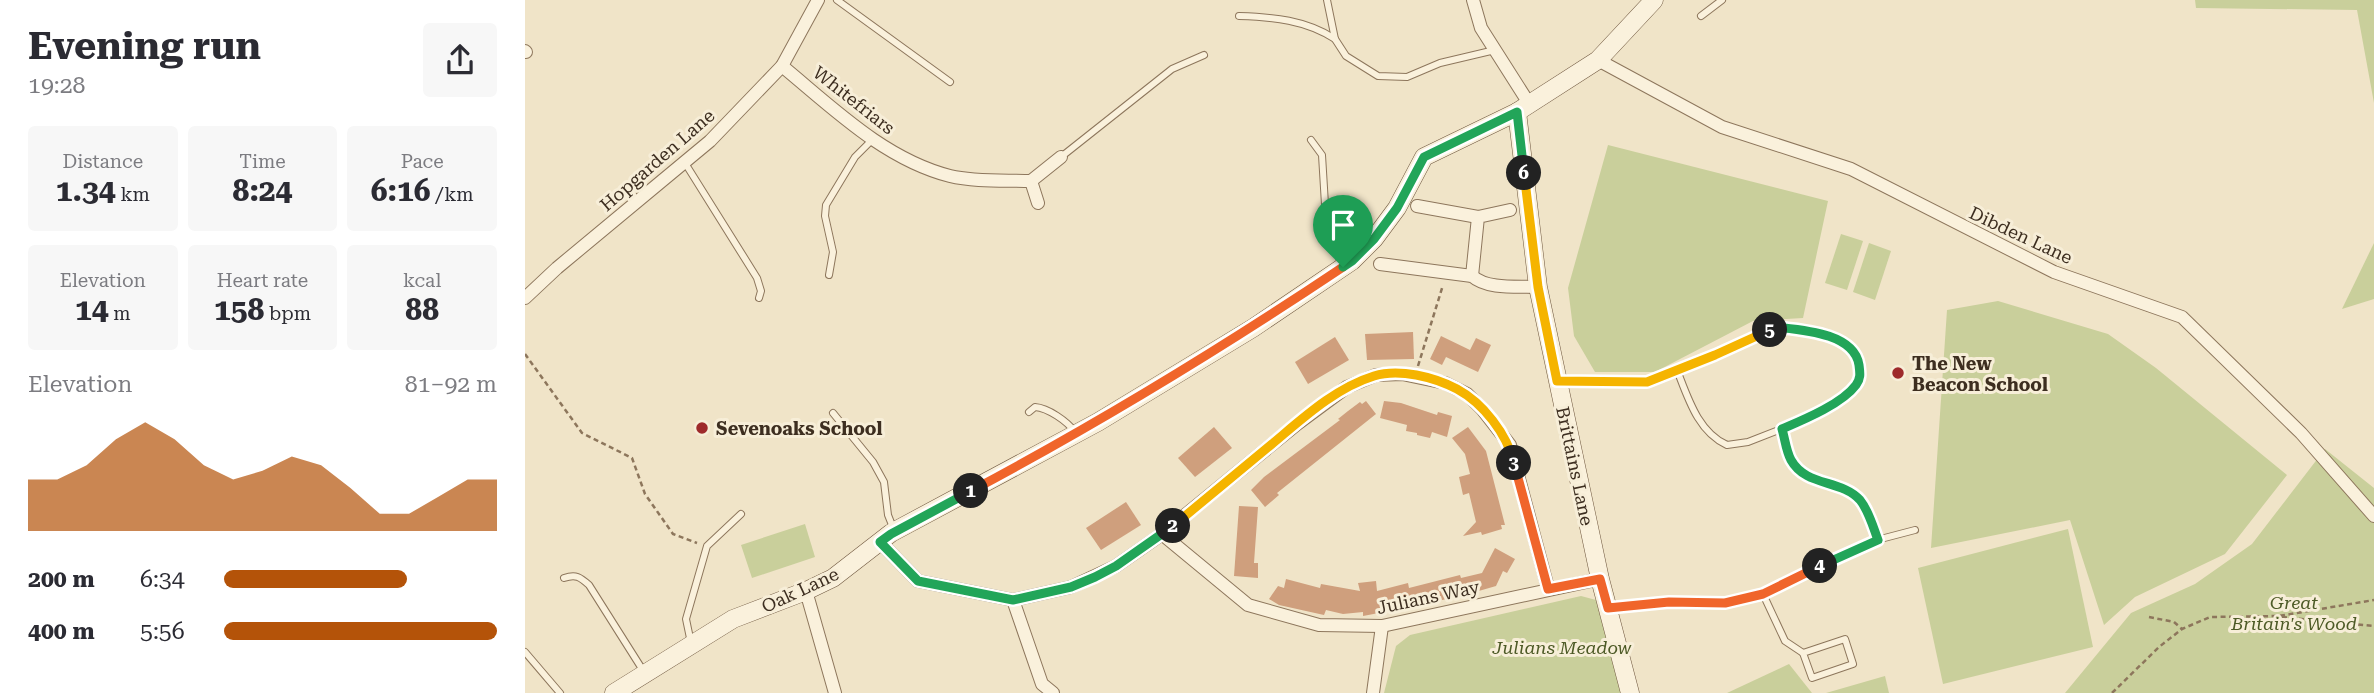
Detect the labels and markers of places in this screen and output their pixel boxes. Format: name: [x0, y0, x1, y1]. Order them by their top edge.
pin: 6: [1507, 156, 1541, 190]
pin: [1313, 195, 1373, 267]
pin: 5: [1753, 312, 1787, 348]
place label: The New Beacon School: [1912, 353, 2048, 395]
marker: The New Beacon School: [1890, 365, 1906, 381]
place label: Sevenoaks School: [716, 418, 882, 439]
marker: Sevenoaks School: [694, 420, 710, 436]
pin: 3: [1497, 446, 1531, 480]
pin: 1: [953, 474, 989, 508]
pin: 2: [1155, 508, 1191, 544]
pin: 4: [1803, 548, 1837, 584]

